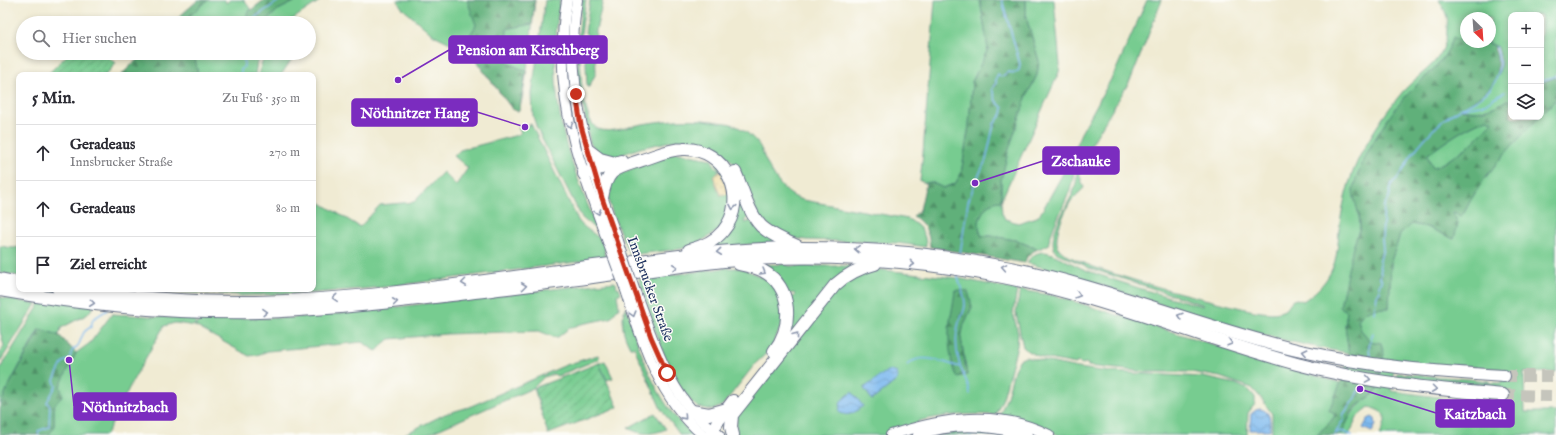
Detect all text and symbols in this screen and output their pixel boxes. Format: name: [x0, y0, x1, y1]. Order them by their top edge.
north arrow: [1460, 12, 1496, 48]
map controls: [1508, 12, 1544, 120]
button: +: [1508, 12, 1544, 48]
search box: [16, 16, 316, 60]
icon: search: [30, 27, 52, 49]
text: Hier suchen: [62, 29, 137, 48]
callout: Pension am Kirschberg: [449, 36, 607, 63]
text: Pension am Kirschberg: [457, 41, 600, 60]
button: −: [1508, 48, 1544, 84]
button: layers: [1508, 84, 1544, 120]
route end: [567, 85, 585, 103]
text: 5 Min.: [32, 88, 75, 109]
text: Zu Fuß · 350 m: [222, 90, 300, 107]
callout: Nöthnitzer Hang: [352, 99, 477, 126]
text: Nöthnitzer Hang: [360, 104, 470, 123]
one-way arrow: [566, 122, 574, 128]
text: Geradeaus: [70, 135, 135, 154]
icon: ahead: [32, 142, 54, 164]
text: 270 m: [269, 144, 300, 161]
callout: Zschauke: [1043, 147, 1119, 174]
text: Zschauke: [1051, 152, 1111, 171]
text: Innsbrucker Straße: [70, 154, 173, 171]
icon: ahead: [32, 198, 54, 220]
text: Geradeaus: [70, 199, 135, 218]
text: 80 m: [276, 200, 300, 217]
one-way arrow: [730, 204, 738, 210]
one-way arrow: [593, 208, 601, 215]
street label: Innsbrucker Straße: [623, 234, 678, 345]
one-way arrow: [854, 244, 861, 253]
one-way arrow: [716, 247, 722, 256]
icon: arrive: [32, 254, 54, 276]
text: Ziel erreicht: [70, 255, 147, 274]
one-way arrow: [909, 259, 915, 268]
one-way arrow: [672, 263, 678, 272]
one-way arrow: [1001, 263, 1007, 272]
one-way arrow: [759, 268, 766, 275]
one-way arrow: [461, 279, 467, 288]
one-way arrow: [521, 282, 527, 291]
one-way arrow: [1074, 291, 1081, 299]
one-way arrow: [332, 293, 338, 302]
one-way arrow: [89, 298, 95, 307]
one-way arrow: [392, 298, 398, 307]
one-way arrow: [262, 308, 268, 316]
one-way arrow: [628, 310, 637, 317]
one-way arrow: [1177, 312, 1184, 321]
one-way arrow: [791, 332, 798, 339]
one-way arrow: [1226, 339, 1233, 347]
one-way arrow: [1302, 348, 1308, 356]
route start: [658, 364, 676, 382]
one-way arrow: [1365, 374, 1371, 383]
one-way arrow: [1431, 384, 1437, 393]
callout: Nöthnitzbach: [74, 393, 176, 420]
text: Nöthnitzbach: [81, 398, 169, 417]
callout: Kaitzbach: [1436, 400, 1514, 427]
text: Kaitzbach: [1444, 405, 1507, 424]
one-way arrow: [680, 413, 687, 420]

